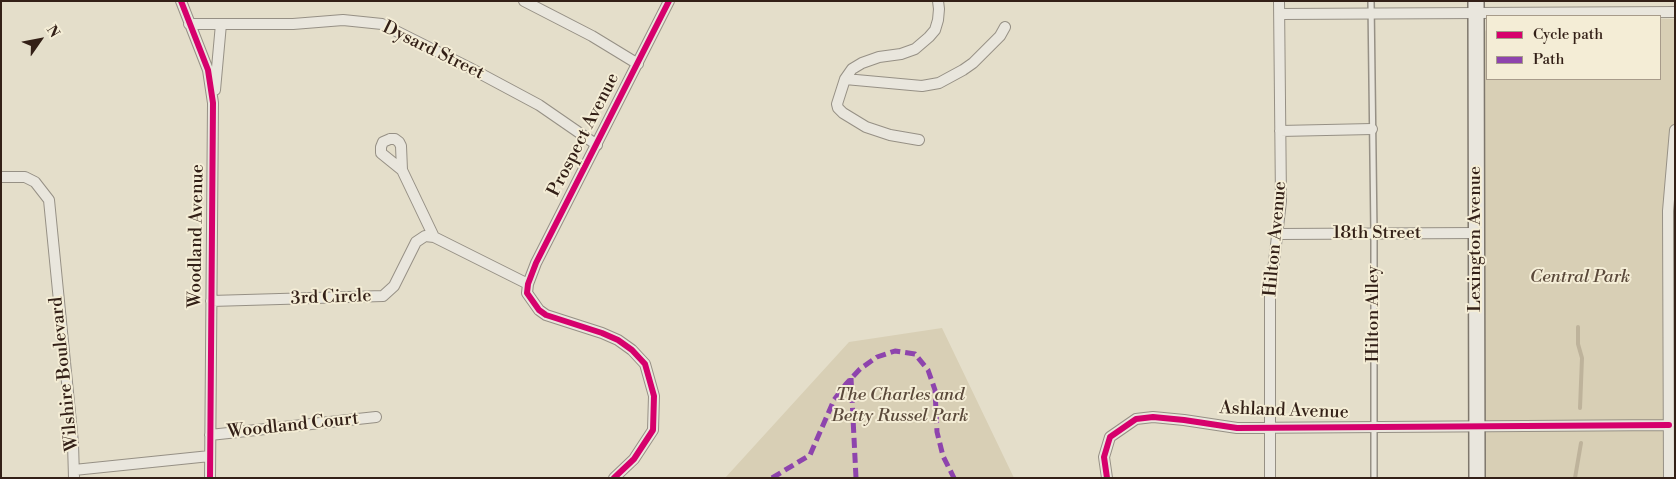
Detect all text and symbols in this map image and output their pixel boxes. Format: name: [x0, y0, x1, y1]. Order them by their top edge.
north arrow: [15, 15, 65, 65]
legend: [1486, 15, 1661, 80]
street label: Dysard Street: [379, 17, 487, 85]
text: N: [42, 22, 63, 41]
text: Cycle path: [1533, 25, 1603, 44]
text: Path: [1533, 50, 1565, 69]
street label: Prospect Avenue: [544, 70, 624, 200]
street label: Woodland Avenue: [185, 164, 209, 308]
street label: Lexington Avenue: [1465, 166, 1487, 312]
street label: Hilton Avenue: [1260, 180, 1292, 298]
street label: 18th Street: [1333, 223, 1421, 245]
street label: Hilton Alley: [1363, 265, 1385, 363]
park label: Central Park: [1530, 267, 1630, 289]
street label: 3rd Circle: [290, 286, 372, 310]
street label: Wilshire Boulevard: [46, 296, 84, 452]
park label: The Charles and Betty Russel Park: [832, 385, 968, 428]
street label: Ashland Avenue: [1219, 398, 1349, 424]
street label: Woodland Court: [226, 408, 360, 444]

